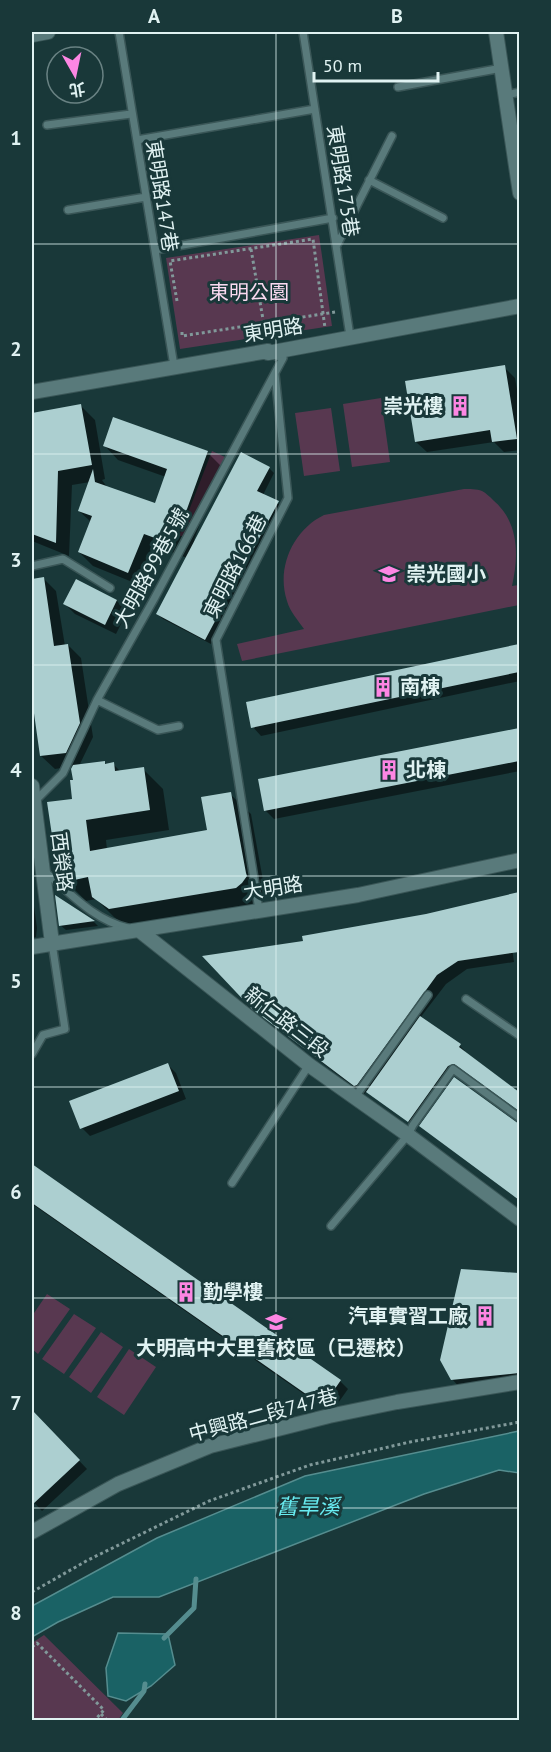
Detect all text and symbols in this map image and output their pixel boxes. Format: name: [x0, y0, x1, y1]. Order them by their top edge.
text: A: [148, 3, 161, 29]
text: B: [391, 3, 403, 29]
north arrow: [45, 45, 105, 105]
scale bar: [314, 45, 438, 83]
text: 50 m: [323, 54, 362, 77]
text: 北: [68, 79, 87, 101]
street label: 東明路175巷: [321, 123, 365, 239]
text: 1: [10, 125, 22, 151]
street label: 東明路147巷: [140, 138, 184, 254]
park label: 東明公園: [209, 279, 289, 305]
street label: 東明路: [241, 312, 305, 348]
text: 2: [10, 336, 22, 362]
place label: 崇光樓: [383, 393, 443, 419]
building icon: 崇光樓: [448, 394, 472, 418]
street label: 大明路99巷5號: [107, 504, 195, 632]
street label: 東明路166巷: [198, 510, 272, 622]
text: 3: [10, 547, 22, 573]
place label: 崇光國小: [406, 561, 486, 587]
school or university icon: 崇光國小: [377, 562, 401, 586]
place label: 南棟: [400, 674, 440, 700]
building icon: 南棟: [371, 675, 395, 699]
text: 4: [10, 757, 22, 783]
place label: 北棟: [406, 757, 446, 783]
building icon: 北棟: [377, 758, 401, 782]
street label: 西榮路: [45, 831, 79, 893]
street label: 大明路: [241, 870, 305, 906]
text: 5: [10, 968, 22, 994]
street label: 新仁路三段: [240, 981, 334, 1063]
text: 6: [10, 1179, 22, 1205]
place label: 勤學樓: [203, 1279, 263, 1305]
building icon: 勤學樓: [174, 1280, 198, 1304]
place label: 汽車實習工廠: [348, 1303, 468, 1329]
building icon: 汽車實習工廠: [473, 1304, 497, 1328]
school or university icon: 大明高中大里舊校區（已遷校）: [264, 1310, 288, 1334]
place label: 大明高中大里舊校區（已遷校）: [136, 1335, 416, 1361]
street label: 中興路二段747巷: [186, 1383, 340, 1447]
text: 7: [10, 1390, 22, 1416]
water label: 舊旱溪: [277, 1493, 342, 1520]
text: 8: [10, 1600, 22, 1626]

